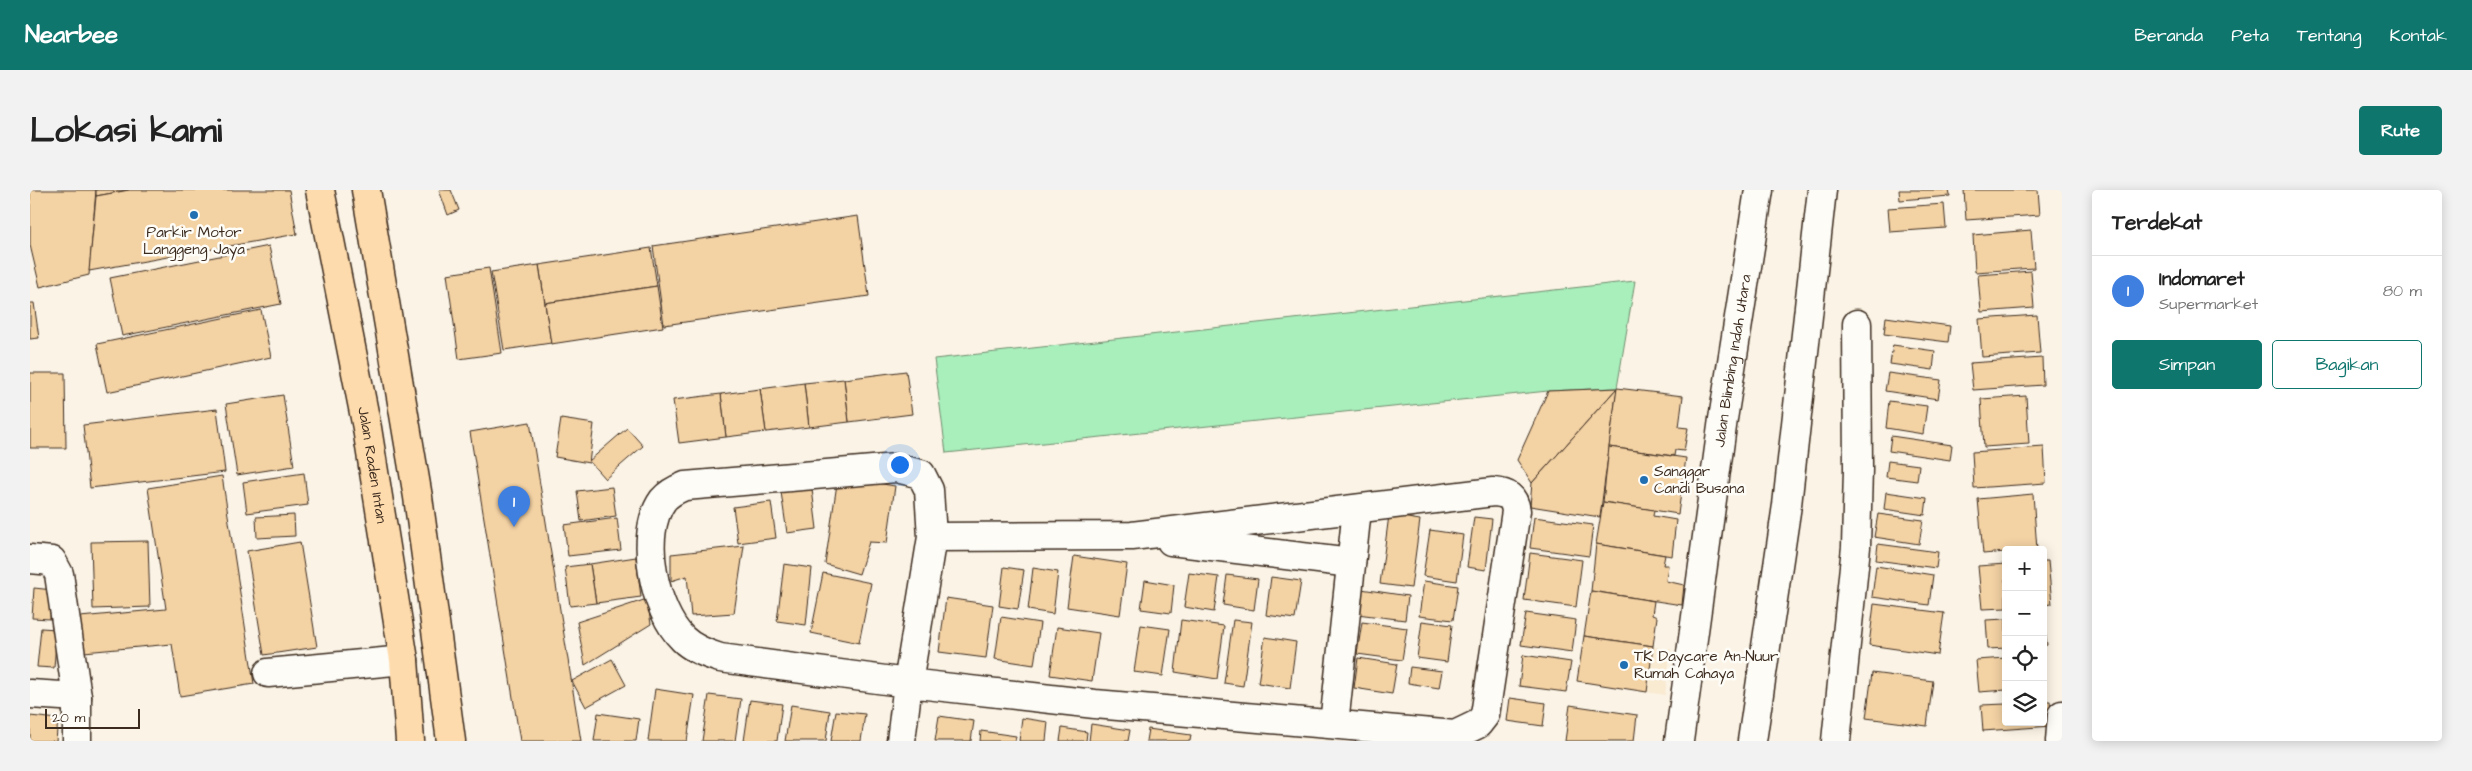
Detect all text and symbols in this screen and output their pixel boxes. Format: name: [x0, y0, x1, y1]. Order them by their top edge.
text: Nearbee: [25, 18, 118, 52]
text: Beranda: [2134, 23, 2203, 48]
text: Peta: [2231, 23, 2269, 48]
text: Tentang: [2297, 23, 2361, 48]
text: Kontak: [2389, 23, 2447, 48]
text: Lokasi kami: [30, 106, 222, 155]
button: Rute: [2359, 106, 2442, 155]
text: Terdekat: [2112, 208, 2202, 237]
marker: Parkir Motor Langgeng Jaya: [188, 209, 200, 221]
place label: Parkir Motor Langgeng Jaya: [143, 222, 245, 261]
text: Indomaret: [2159, 266, 2245, 293]
street label: Jalan Blimbing Indah Utara: [1709, 272, 1757, 449]
text: 1: [2127, 280, 2129, 302]
text: 80 m: [2383, 280, 2422, 302]
text: Supermarket: [2159, 293, 2258, 315]
button: Simpan: [2112, 340, 2262, 389]
button: Bagikan: [2272, 340, 2422, 389]
street label: Jalan Raden Intan: [352, 405, 392, 525]
your location: [887, 452, 913, 478]
place label: Sanggar Candi Busana: [1654, 461, 1745, 499]
marker: Sanggar Candi Busana: [1638, 474, 1650, 486]
pin: 1: [498, 486, 530, 527]
map controls: [2002, 546, 2047, 726]
button: +: [2002, 546, 2047, 591]
button: −: [2002, 591, 2047, 636]
button: locate: [2002, 636, 2047, 681]
place label: TK Daycare An-Nuur Rumah Cahaya: [1634, 646, 1778, 685]
marker: TK Daycare An-Nuur Rumah Cahaya: [1618, 659, 1630, 671]
button: layers: [2002, 681, 2047, 726]
scale bar: [45, 706, 140, 729]
text: 20 m: [52, 708, 85, 728]

